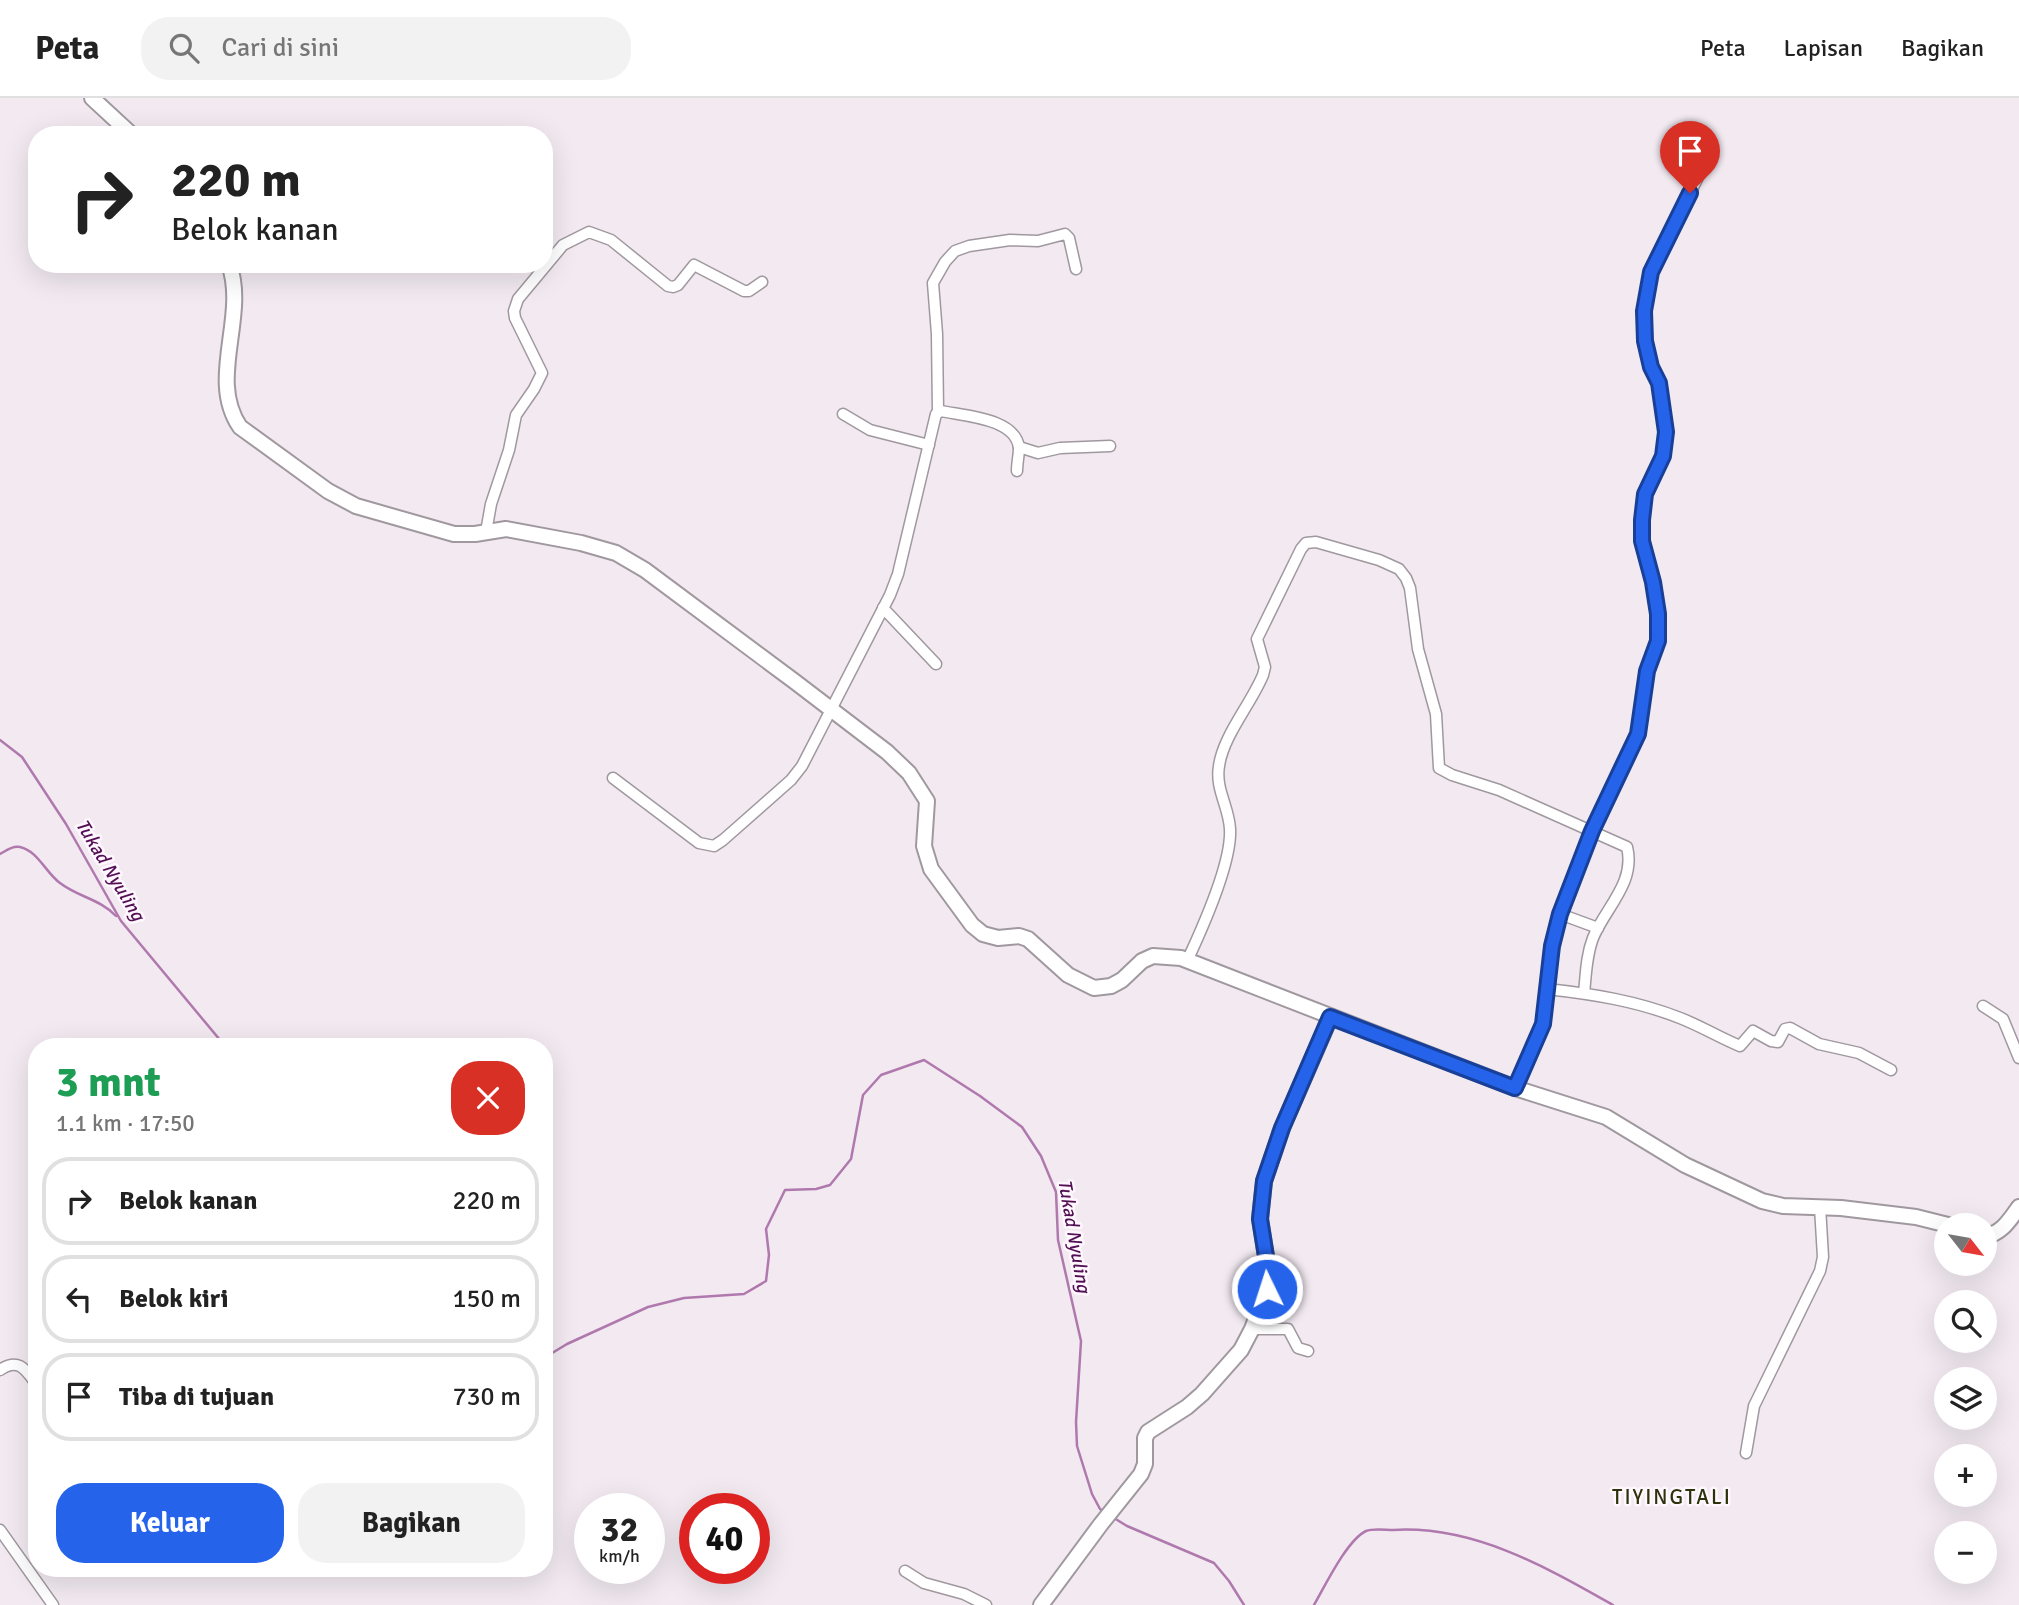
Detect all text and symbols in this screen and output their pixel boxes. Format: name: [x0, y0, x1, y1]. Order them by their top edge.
search box: [141, 17, 631, 80]
text: Peta: [35, 28, 99, 69]
icon: search: [165, 29, 203, 67]
text: Cari di sini: [221, 32, 339, 64]
text: Peta: [1700, 33, 1746, 63]
text: Lapisan: [1784, 33, 1863, 63]
text: Bagikan: [1901, 33, 1984, 63]
pin: [1660, 121, 1720, 193]
icon: arrive: [1671, 132, 1709, 170]
text: 220 m: [171, 150, 301, 210]
icon: right: [56, 154, 147, 245]
text: Belok kanan: [171, 210, 339, 249]
water label: Tukad Nyuling: [70, 815, 151, 927]
text: 3 mnt: [56, 1057, 161, 1108]
button: close: [451, 1061, 525, 1135]
text: 1.1 km · 17:50: [56, 1109, 195, 1138]
water label: Tukad Nyuling: [1052, 1177, 1096, 1297]
icon: right: [60, 1182, 98, 1220]
text: Belok kanan: [119, 1185, 257, 1217]
text: 220 m: [452, 1185, 521, 1217]
north arrow: [1934, 1213, 1997, 1276]
map controls: [1934, 1213, 1997, 1584]
position arrow: [1230, 1252, 1304, 1326]
icon: left: [60, 1280, 98, 1318]
text: Belok kiri: [119, 1283, 228, 1315]
text: 150 m: [452, 1283, 521, 1315]
button: search: [1934, 1290, 1997, 1353]
button: layers: [1934, 1367, 1997, 1430]
icon: arrive: [60, 1378, 98, 1416]
text: Tiba di tujuan: [119, 1381, 274, 1413]
text: 730 m: [452, 1381, 521, 1413]
button: +: [1934, 1444, 1997, 1507]
button: Keluar: [56, 1483, 284, 1563]
button: Bagikan: [298, 1483, 525, 1563]
district label: TIYINGTALI: [1612, 1484, 1732, 1510]
speed limit sign: 40: [679, 1493, 770, 1584]
text: 32: [601, 1508, 638, 1551]
button: −: [1934, 1521, 1997, 1584]
text: km/h: [599, 1545, 640, 1567]

